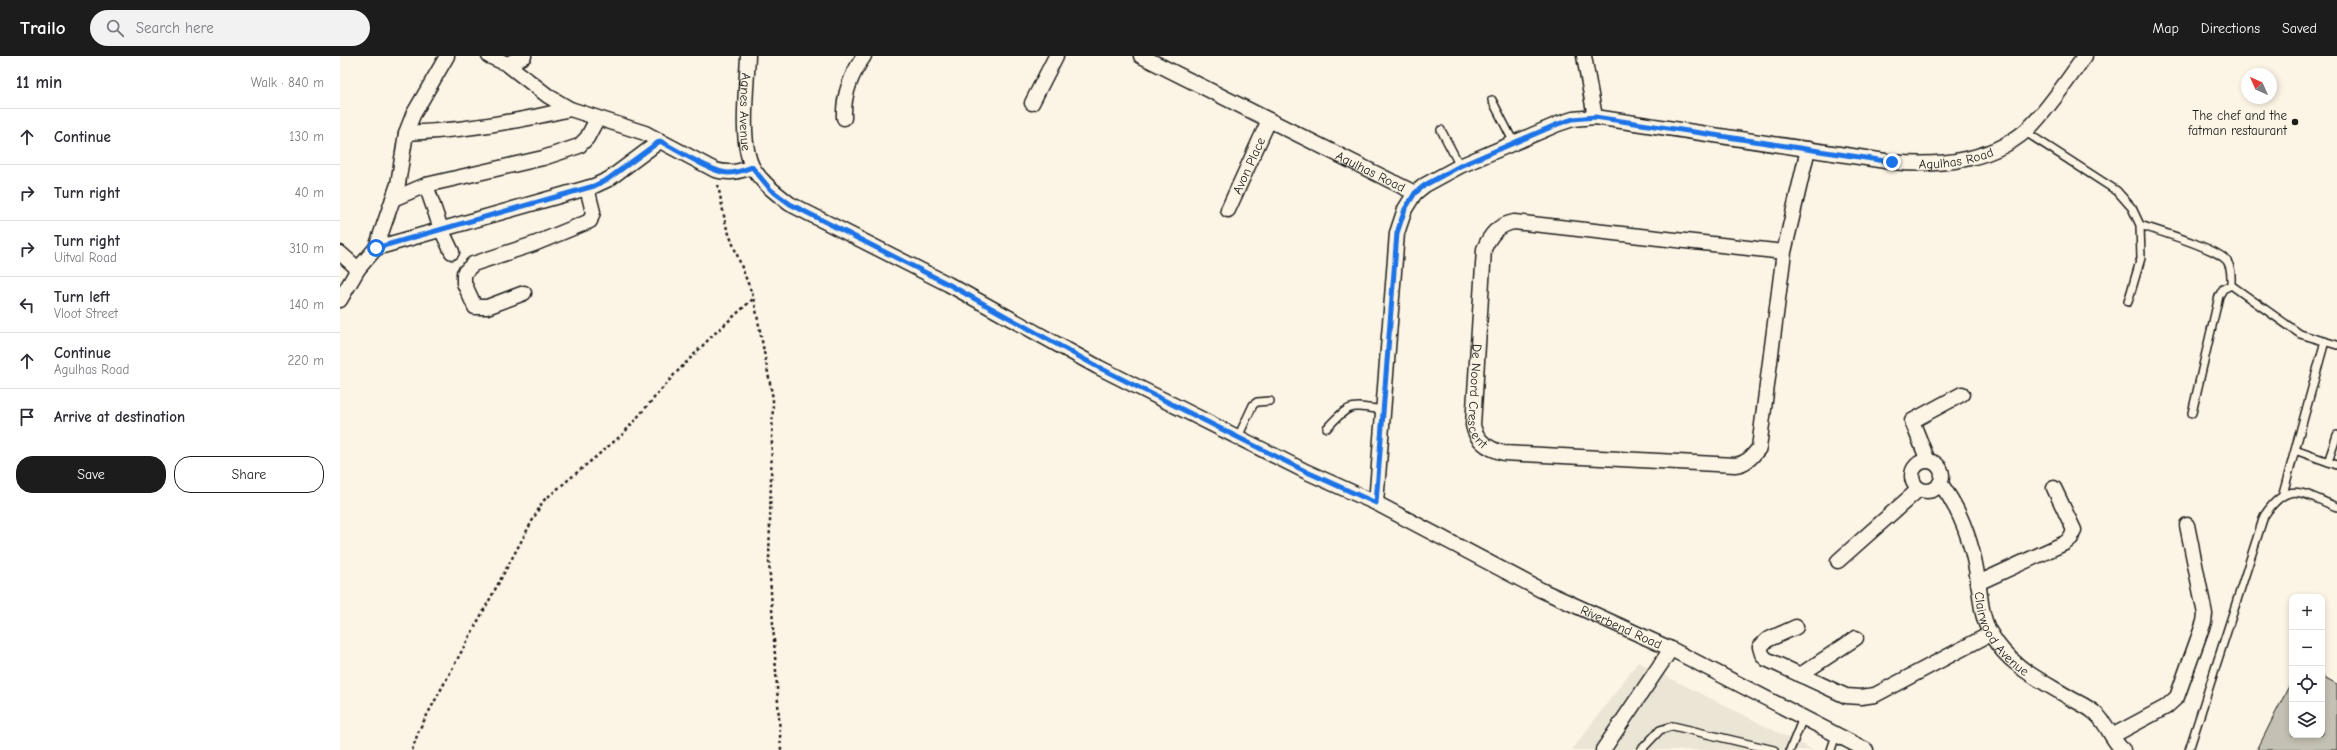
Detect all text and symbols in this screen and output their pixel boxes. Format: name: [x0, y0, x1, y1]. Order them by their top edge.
search box: [90, 10, 370, 46]
text: Trailo: [20, 17, 66, 39]
icon: search: [104, 17, 126, 39]
text: Search here: [136, 19, 214, 37]
text: Map: [2152, 20, 2179, 37]
text: Directions: [2201, 20, 2260, 37]
text: Saved: [2282, 20, 2317, 37]
north arrow: [2241, 68, 2277, 104]
street label: Agnes Avenue: [737, 72, 755, 152]
text: 11 min: [16, 73, 62, 92]
text: Walk · 840 m: [251, 75, 324, 90]
place label: The chef and the fatman restaurant: [2187, 108, 2288, 138]
marker: The chef and the fatman restaurant: [2290, 117, 2300, 127]
icon: ahead: [16, 126, 38, 148]
text: Continue: [54, 128, 111, 146]
text: 130 m: [289, 129, 324, 144]
street label: Avon Place: [1229, 134, 1268, 196]
street label: Agulhas Road: [1919, 144, 1995, 171]
street label: Agulhas Road: [1334, 147, 1408, 195]
route end: [1883, 153, 1901, 171]
icon: right: [16, 182, 38, 204]
text: Turn right: [54, 184, 120, 202]
text: 40 m: [295, 185, 324, 200]
text: Turn right: [54, 232, 120, 250]
icon: right: [16, 238, 38, 260]
route start: [367, 239, 385, 257]
text: 310 m: [289, 241, 324, 256]
text: Uitval Road: [54, 250, 117, 265]
text: Turn left: [54, 288, 110, 306]
icon: left: [16, 294, 38, 316]
text: 140 m: [290, 297, 324, 312]
text: Vloot Street: [54, 306, 118, 321]
text: Continue: [54, 344, 111, 362]
street label: De Noord Crescent: [1465, 344, 1492, 452]
icon: ahead: [16, 350, 38, 372]
text: 220 m: [287, 353, 324, 368]
text: Agulhas Road: [54, 362, 129, 377]
icon: arrive: [16, 406, 38, 428]
text: Arrive at destination: [54, 408, 185, 426]
button: Save: [16, 456, 166, 493]
button: Share: [174, 456, 324, 493]
street label: Clairwood Avenue: [1972, 591, 2033, 679]
map controls: [2289, 594, 2325, 738]
button: +: [2289, 594, 2325, 630]
street label: Riverbend Road: [1578, 602, 1664, 651]
button: −: [2289, 630, 2325, 666]
button: locate: [2289, 666, 2325, 702]
button: layers: [2289, 702, 2325, 738]

